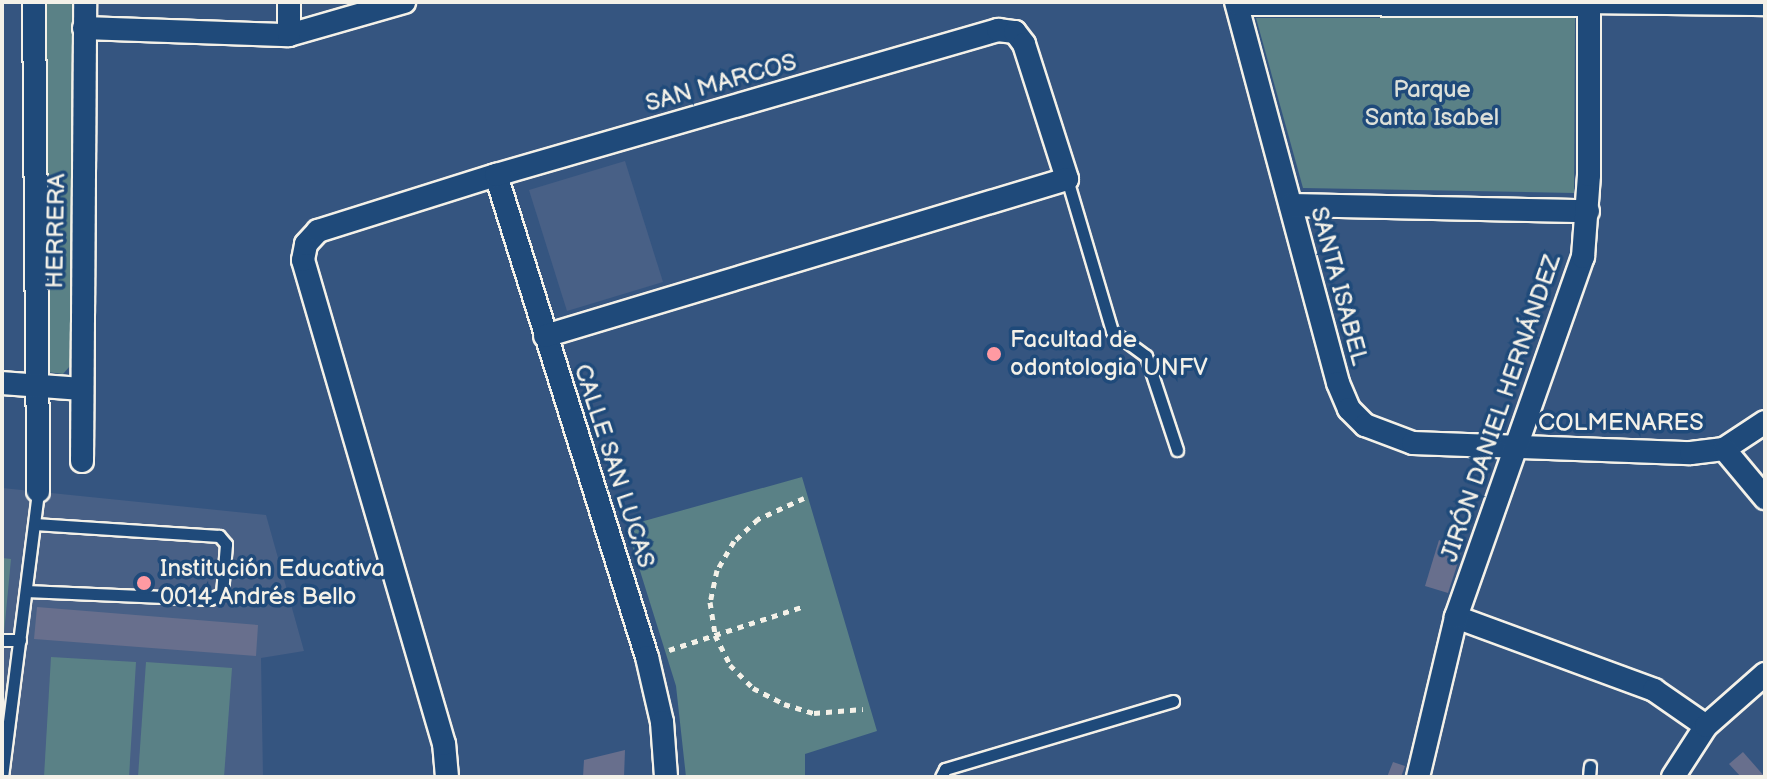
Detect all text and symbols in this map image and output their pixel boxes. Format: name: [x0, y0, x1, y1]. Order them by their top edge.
street label: SAN MARCOS: [642, 48, 800, 118]
park label: Parque Santa Isabel: [1365, 76, 1499, 132]
street label: HERRERA: [41, 173, 71, 289]
street label: SANTA ISABEL: [1304, 204, 1374, 368]
street label: JIRÓN DANIEL HERNÁNDEZ: [1435, 251, 1567, 565]
place label: Facultad de odontologia UNFV: [1010, 326, 1208, 382]
marker: Facultad de odontologia UNFV: [985, 345, 1003, 363]
street label: CALLE SAN LUCAS: [567, 360, 661, 572]
street label: COLMENARES: [1538, 409, 1704, 437]
place label: Institución Educativa 0014 Andrés Bello: [160, 555, 385, 611]
marker: Institución Educativa 0014 Andrés Bello: [135, 574, 153, 592]

